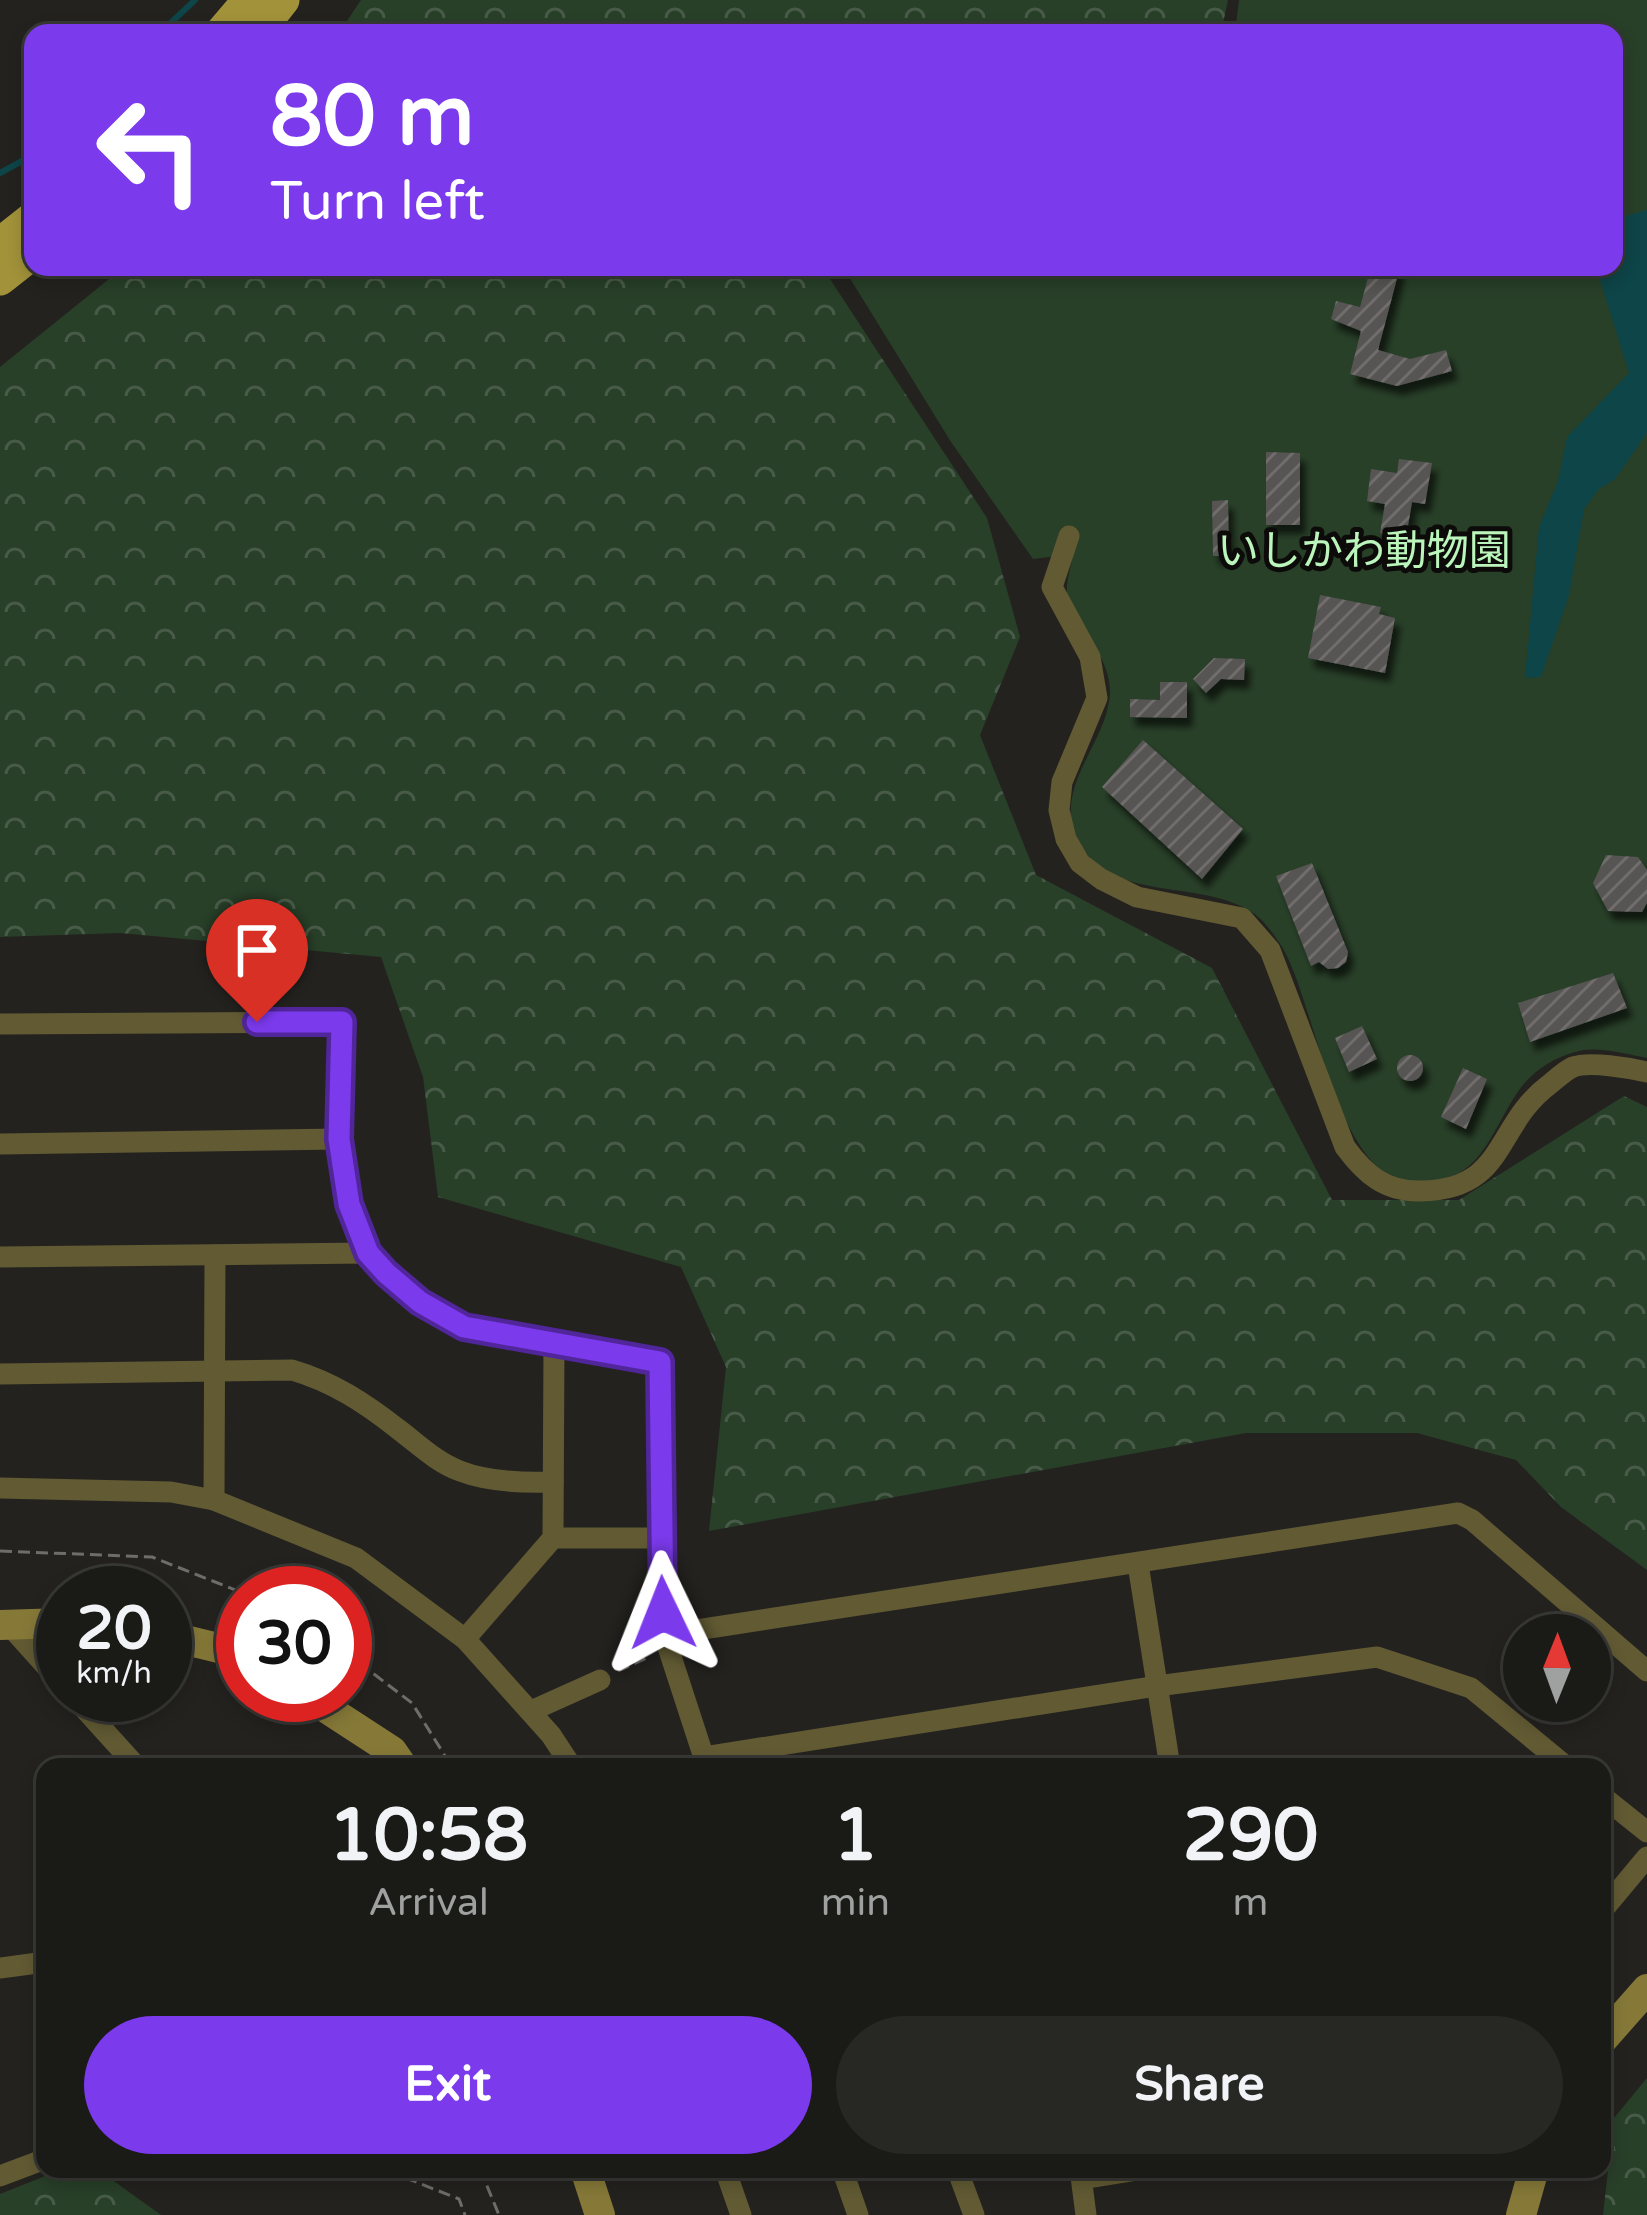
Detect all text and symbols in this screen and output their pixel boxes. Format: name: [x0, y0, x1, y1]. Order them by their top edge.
text: 80 m: [270, 67, 474, 168]
icon: left: [72, 72, 228, 228]
text: Turn left: [270, 169, 485, 234]
park label: いしかわ動物園: [1217, 526, 1511, 577]
pin: [206, 899, 308, 1022]
icon: arrive: [224, 917, 290, 983]
position arrow: [600, 1550, 726, 1676]
speed limit sign: 30: [216, 1566, 372, 1722]
text: 20: [76, 1593, 152, 1665]
north arrow: [1503, 1614, 1611, 1722]
map controls: [1503, 1614, 1611, 1722]
text: km/h: [76, 1655, 152, 1692]
text: 10:58: [329, 1793, 528, 1880]
text: 1: [833, 1793, 878, 1880]
text: 290: [1183, 1793, 1318, 1880]
text: Arrival: [368, 1879, 489, 1926]
text: min: [821, 1879, 890, 1926]
text: m: [1233, 1879, 1268, 1926]
button: Exit: [84, 2016, 812, 2154]
button: Share: [836, 2016, 1563, 2154]

